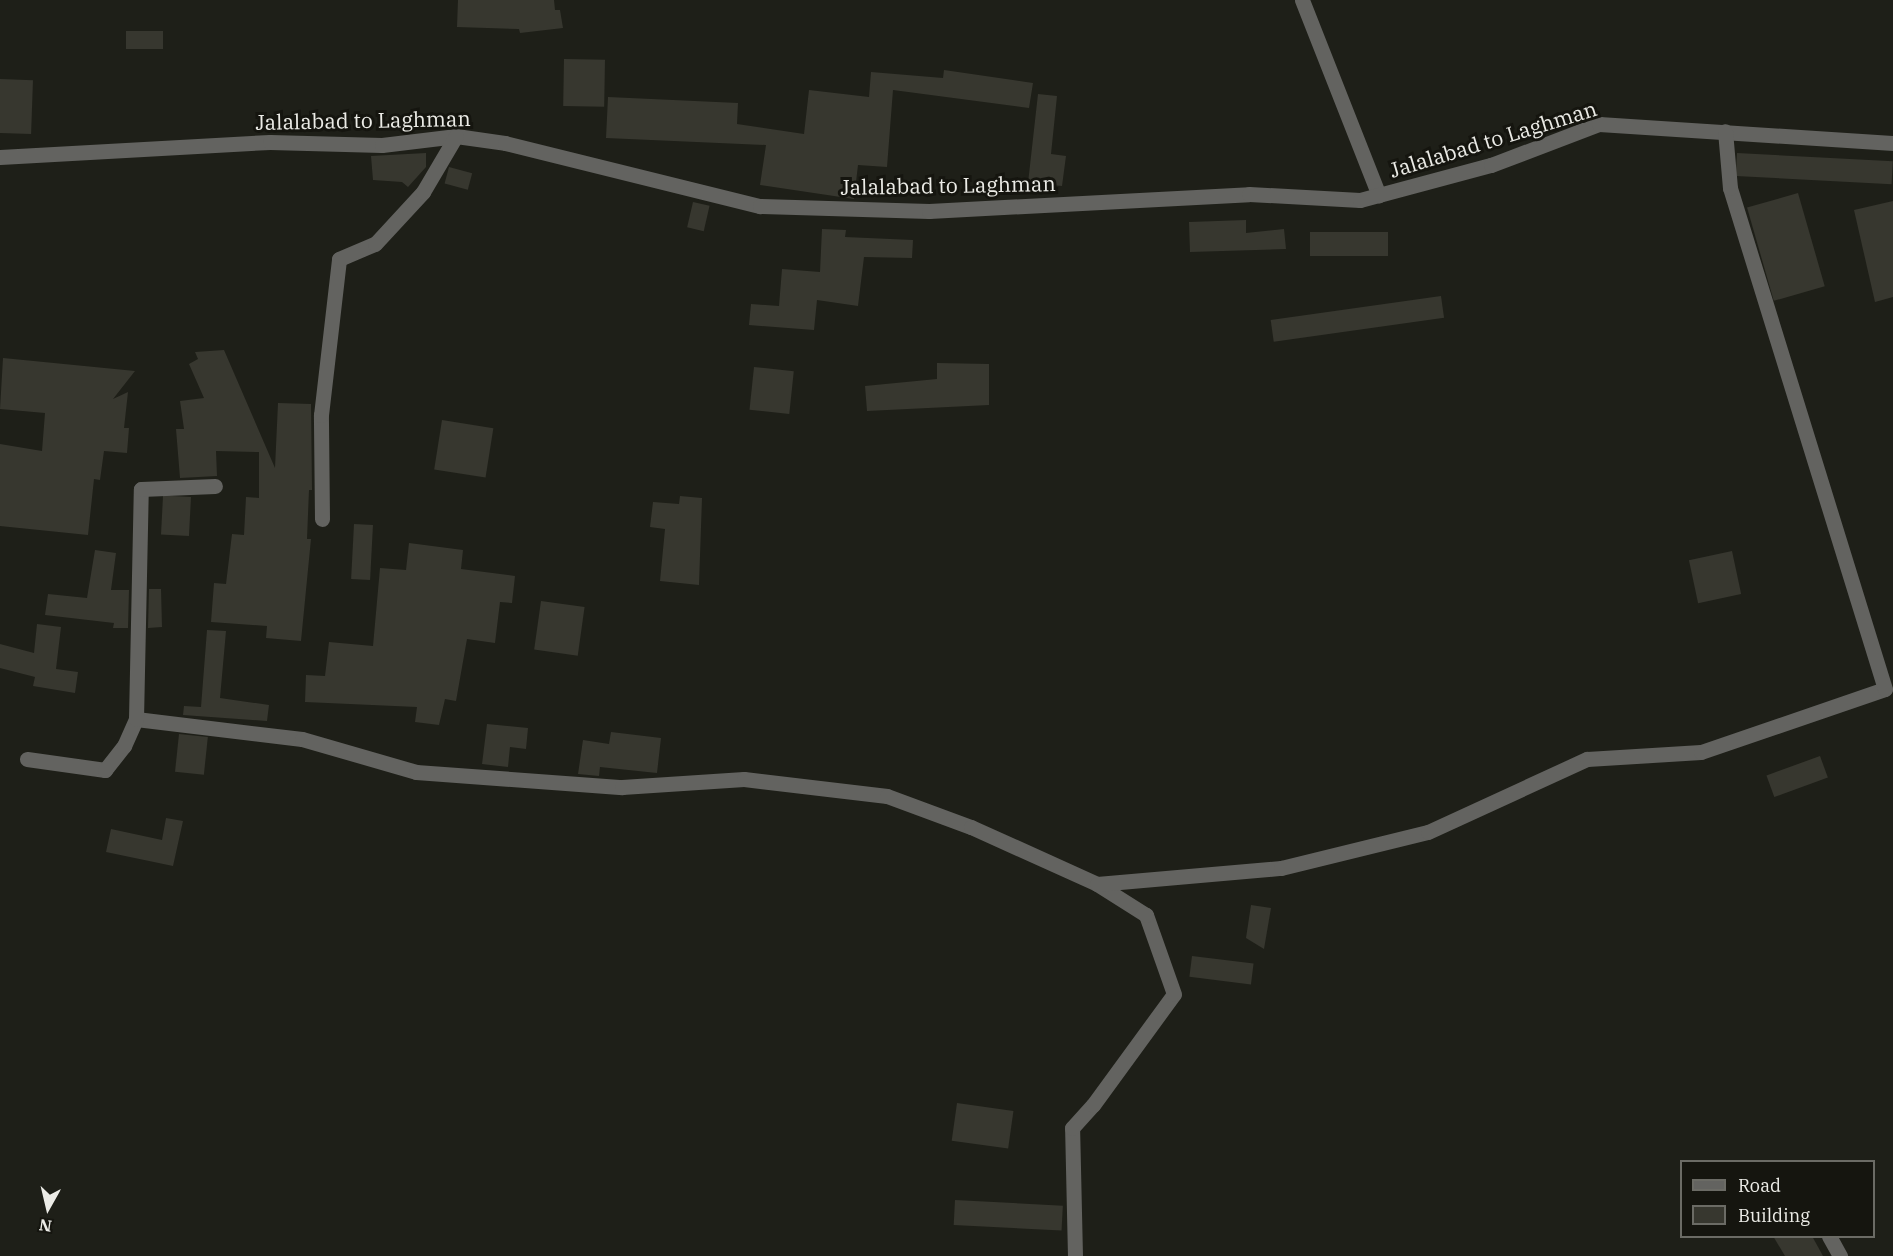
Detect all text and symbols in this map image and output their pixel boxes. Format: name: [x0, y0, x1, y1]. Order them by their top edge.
street label: Jalalabad to Laghman: [1386, 95, 1600, 183]
street label: Jalalabad to Laghman: [255, 106, 471, 134]
street label: Jalalabad to Laghman: [840, 171, 1056, 199]
legend: [1680, 1160, 1875, 1238]
text: Road: [1738, 1174, 1781, 1197]
north arrow: [18, 1178, 78, 1238]
text: Building: [1738, 1204, 1810, 1227]
text: N: [38, 1215, 53, 1237]

